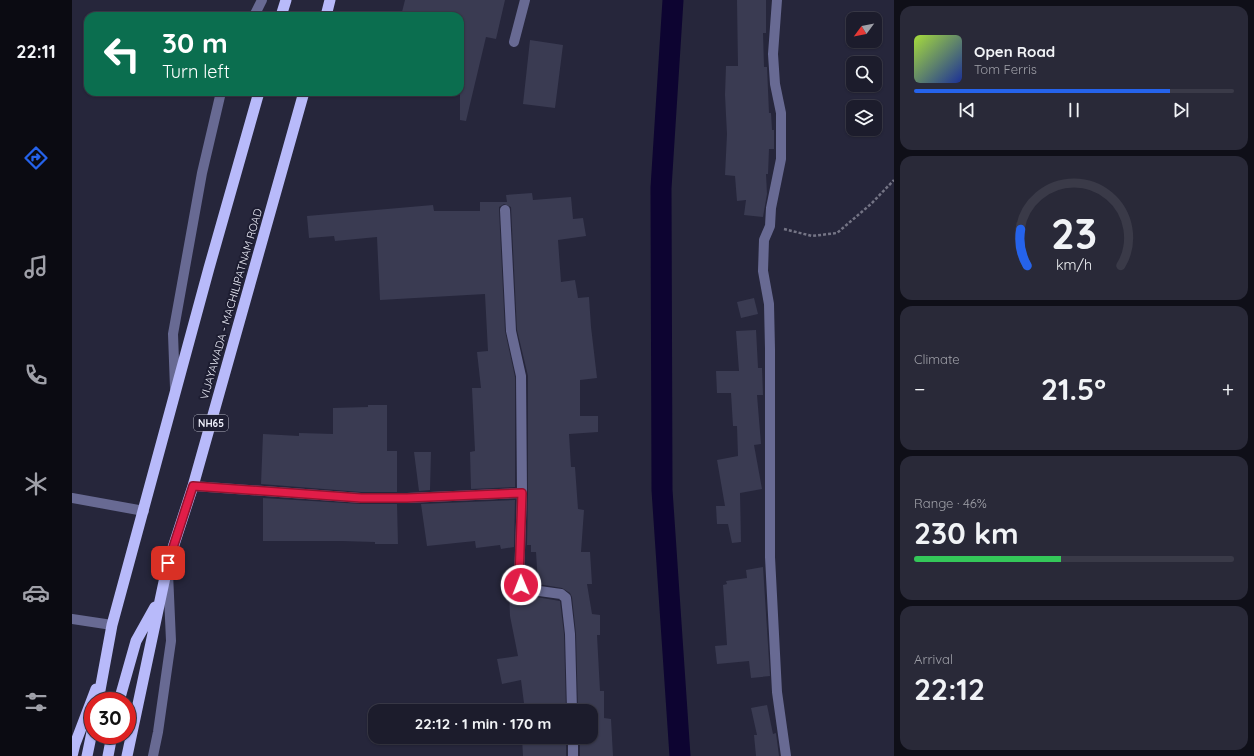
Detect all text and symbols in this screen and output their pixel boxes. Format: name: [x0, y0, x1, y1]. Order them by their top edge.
north arrow: [846, 12, 882, 48]
map controls: [846, 12, 882, 136]
text: 30 m: [162, 25, 228, 60]
icon: left: [96, 28, 148, 80]
text: 22:11: [16, 40, 56, 63]
text: Open Road: [974, 42, 1055, 61]
button: search: [846, 56, 882, 92]
text: Turn left: [162, 60, 230, 83]
text: Tom Ferris: [974, 61, 1037, 77]
icon: previous: [956, 99, 978, 121]
icon: pause: [1063, 99, 1085, 121]
icon: next: [1170, 99, 1192, 121]
button: layers: [846, 100, 882, 136]
icon: directions: [22, 144, 50, 172]
street label: VIJAYAWADA - MACHILIPATNAM ROAD: [197, 207, 265, 401]
text: 23: [1051, 207, 1097, 259]
icon: music: [22, 253, 50, 281]
text: km/h: [1056, 256, 1092, 274]
text: Climate: [914, 351, 960, 367]
icon: phone: [22, 361, 50, 389]
text: 21.5°: [1041, 370, 1106, 408]
text: −: [914, 375, 925, 403]
text: +: [1222, 375, 1234, 403]
road number: NH65: [194, 415, 228, 431]
icon: climate: [22, 470, 50, 498]
text: Range · 46%: [914, 495, 987, 511]
text: 230 km: [914, 514, 1019, 552]
pin: [151, 546, 185, 580]
icon: arrive: [157, 552, 179, 574]
position arrow: [500, 564, 542, 606]
icon: car: [22, 579, 50, 607]
text: Arrival: [914, 651, 953, 667]
text: 22:12: [914, 670, 985, 708]
icon: filters: [22, 688, 50, 716]
speed limit sign: 30: [84, 692, 136, 744]
text: 22:12 · 1 min · 170 m: [415, 714, 551, 733]

